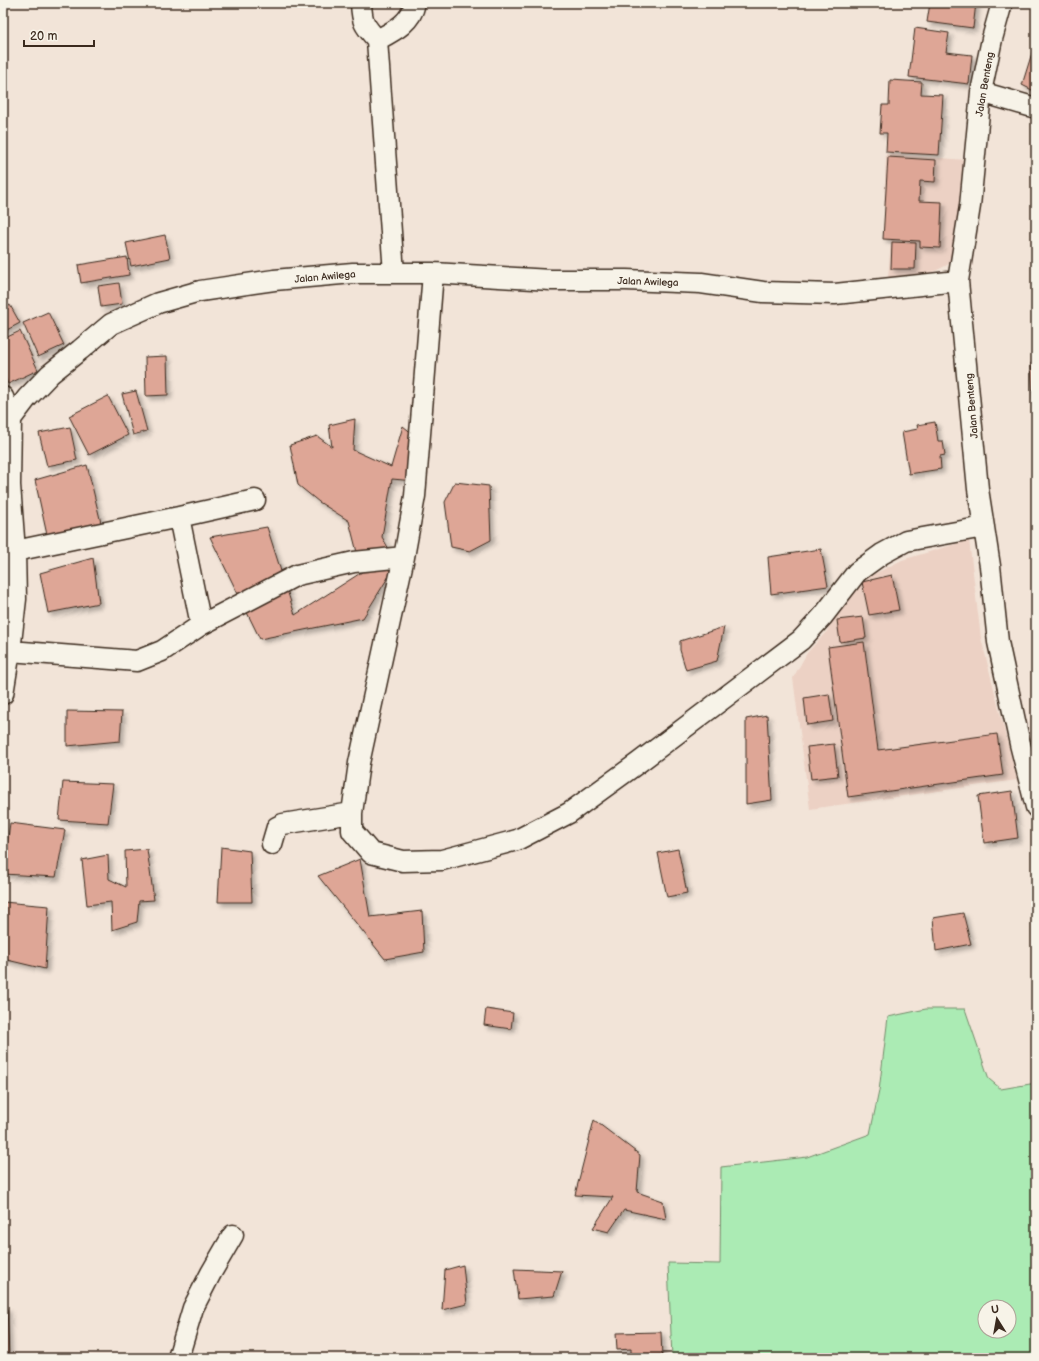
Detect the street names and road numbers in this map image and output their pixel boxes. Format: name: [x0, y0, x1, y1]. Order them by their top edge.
street label: Jalan Benteng: [973, 51, 997, 117]
street label: Jalan Awilega: [294, 268, 357, 286]
street label: Jalan Awilega: [617, 275, 679, 289]
street label: Jalan Benteng: [963, 373, 981, 439]

